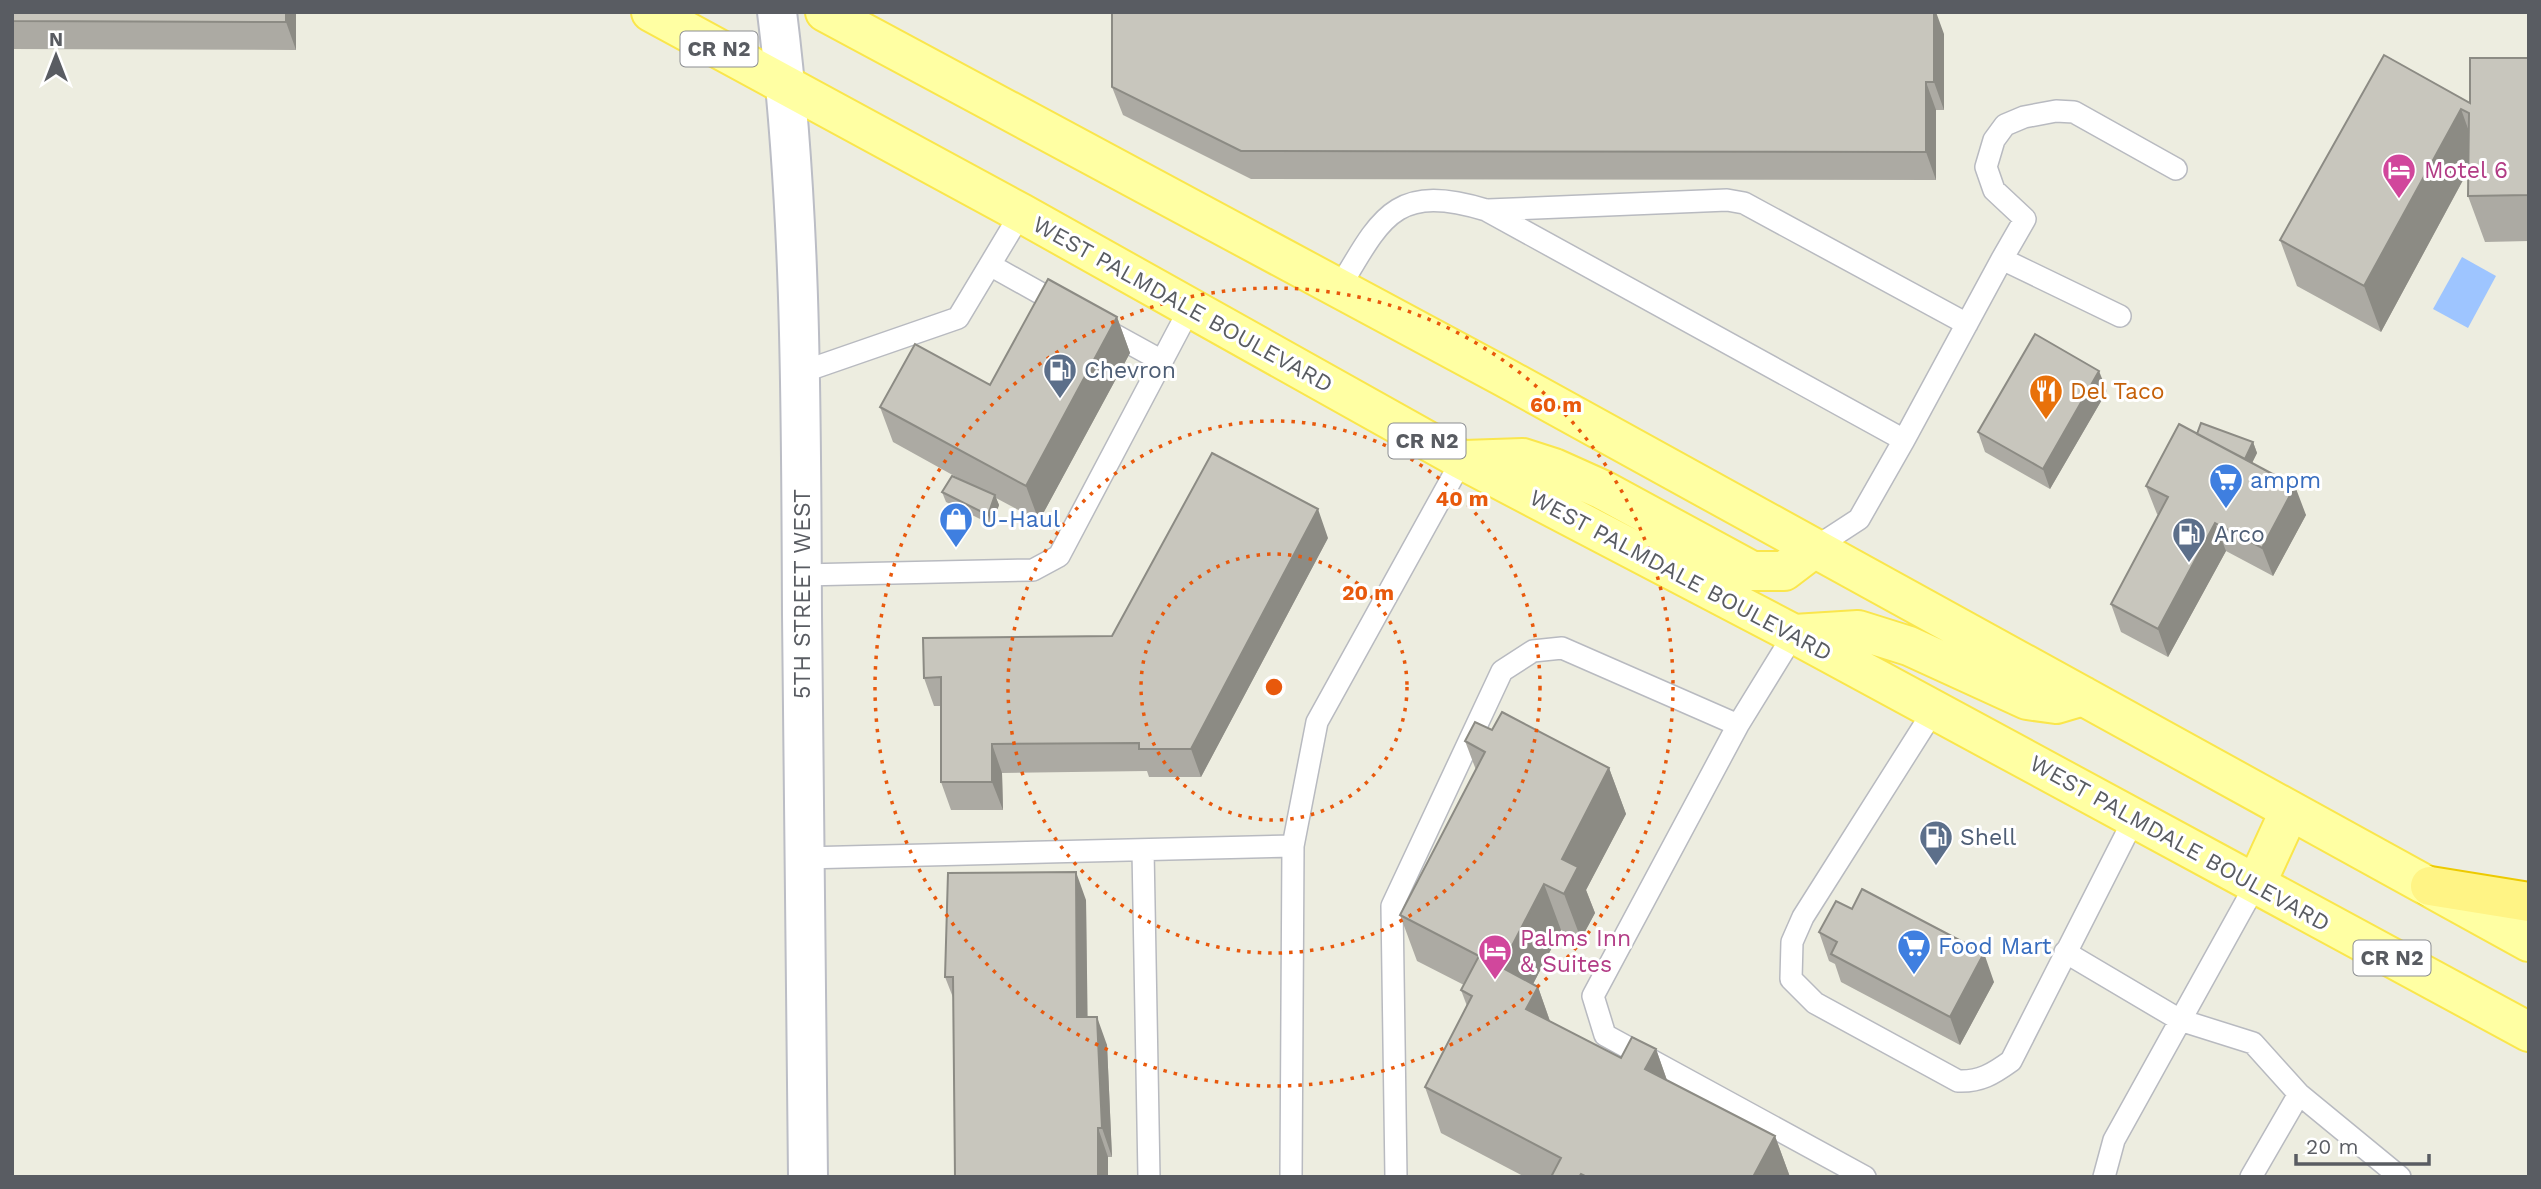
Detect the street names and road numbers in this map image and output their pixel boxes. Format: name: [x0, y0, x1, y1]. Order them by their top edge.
road number: CR N2: [680, 32, 758, 66]
street label: WEST PALMDALE BOULEVARD: [1028, 211, 1337, 398]
road number: CR N2: [1388, 424, 1466, 458]
street label: WEST PALMDALE BOULEVARD: [1525, 484, 1837, 667]
street label: 5TH STREET WEST: [789, 489, 816, 699]
street label: WEST PALMDALE BOULEVARD: [2025, 750, 2334, 937]
road number: CR N2: [2354, 940, 2430, 976]

